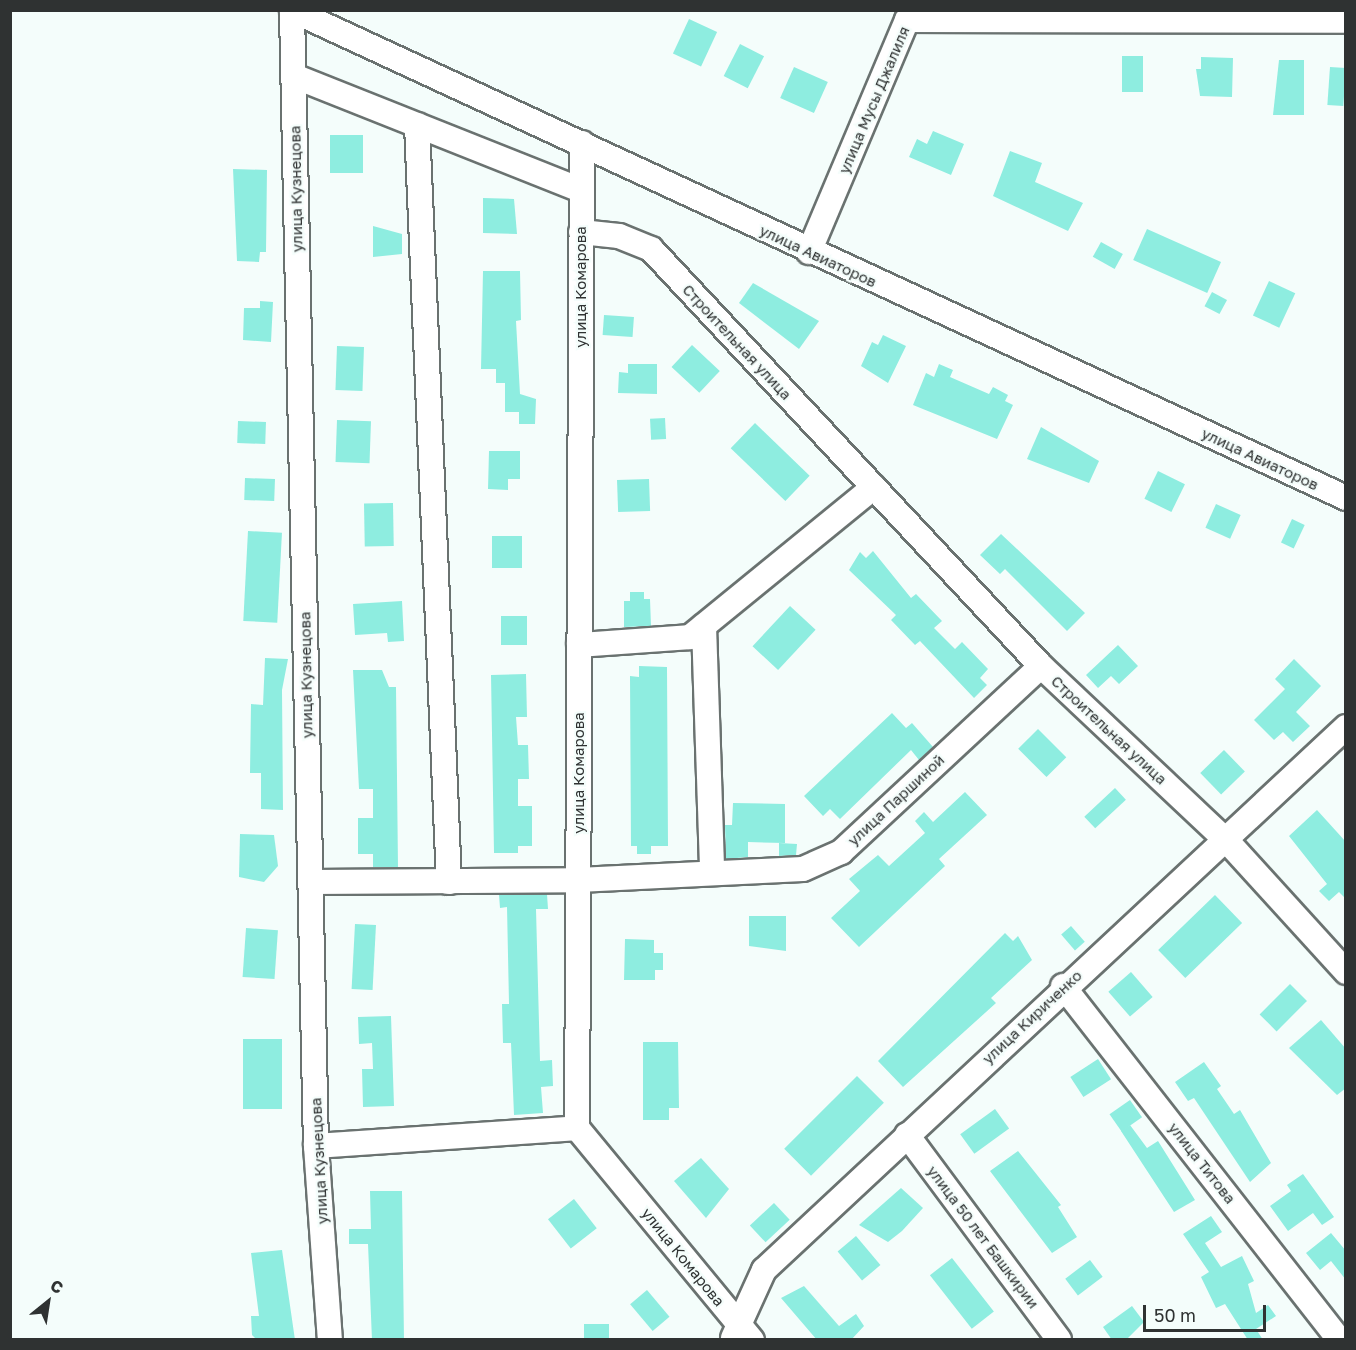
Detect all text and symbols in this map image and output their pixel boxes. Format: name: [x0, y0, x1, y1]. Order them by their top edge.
street label: улица Мусы Джалиля: [835, 24, 913, 176]
street label: улица Кузнецова: [286, 126, 306, 252]
street label: улица Авиаторов: [757, 221, 879, 291]
street label: улица Комарова: [572, 226, 590, 348]
street label: Строительная улица: [679, 281, 795, 403]
street label: улица Авиаторов: [1199, 424, 1321, 494]
street label: улица Кузнецова: [296, 612, 316, 738]
street label: Строительная улица: [1048, 672, 1170, 788]
street label: улица Комарова: [570, 712, 588, 834]
street label: улица Паршиной: [844, 751, 948, 849]
street label: улица Кириченко: [979, 966, 1085, 1068]
street label: улица Кузнецова: [307, 1097, 331, 1225]
street label: улица Титова: [1165, 1119, 1239, 1207]
street label: улица 50 лет Башкирии: [924, 1162, 1042, 1312]
street label: улица Комарова: [638, 1204, 728, 1310]
north arrow: [18, 1272, 78, 1332]
text: С: [47, 1275, 67, 1298]
scale bar: [1146, 1293, 1269, 1331]
text: 50 m: [1154, 1304, 1196, 1326]

